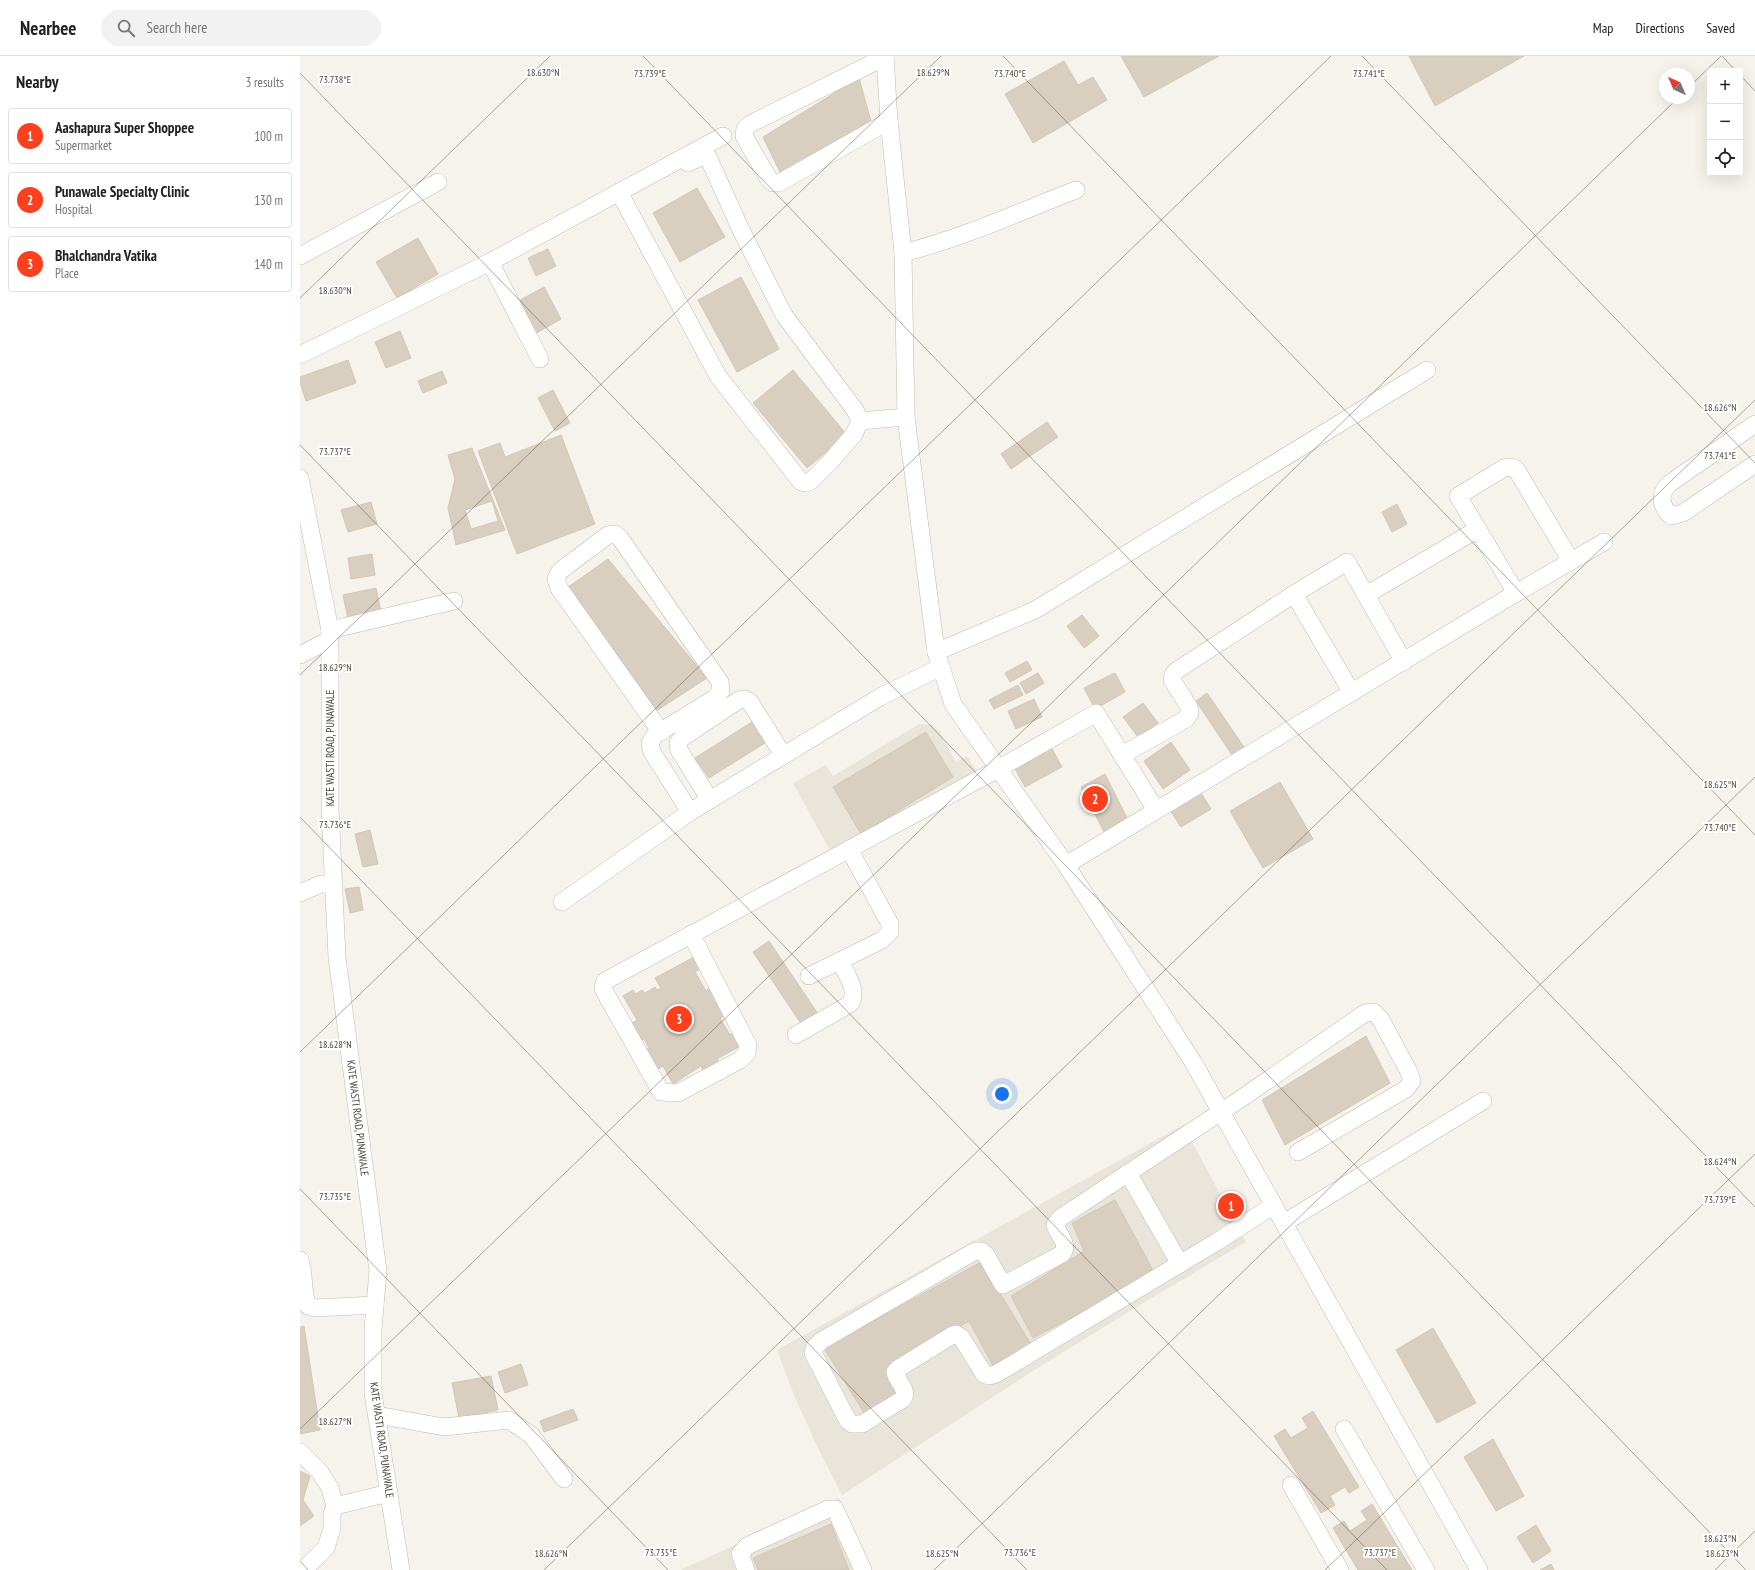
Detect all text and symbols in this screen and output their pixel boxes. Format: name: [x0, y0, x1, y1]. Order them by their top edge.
search box: [101, 10, 381, 46]
text: Nearbee: [20, 16, 77, 40]
icon: search: [115, 17, 137, 39]
text: Search here: [147, 18, 207, 37]
text: Map: [1593, 19, 1613, 37]
text: Directions: [1635, 19, 1684, 37]
text: Saved: [1706, 19, 1735, 37]
text: 18.630°N: [526, 66, 560, 79]
text: 18.629°N: [916, 66, 950, 79]
text: 73.739°E: [634, 67, 666, 80]
text: 73.740°E: [994, 67, 1026, 80]
text: 73.741°E: [1353, 67, 1385, 80]
north arrow: [1659, 68, 1695, 104]
map controls: [1707, 68, 1743, 176]
button: +: [1707, 68, 1743, 104]
text: Nearby: [16, 71, 59, 93]
text: 73.738°E: [319, 73, 351, 86]
text: 3 results: [245, 74, 284, 91]
button: −: [1707, 104, 1743, 140]
text: Aashapura Super Shoppee: [55, 118, 194, 137]
text: 1: [27, 128, 33, 145]
text: 100 m: [254, 128, 283, 145]
text: Supermarket: [55, 137, 112, 154]
button: locate: [1707, 140, 1743, 176]
text: Punawale Specialty Clinic: [55, 182, 190, 201]
text: 2: [27, 192, 33, 209]
text: 130 m: [254, 192, 283, 209]
text: Hospital: [55, 201, 92, 218]
text: Bhalchandra Vatika: [55, 246, 157, 265]
text: 3: [27, 256, 33, 273]
text: 140 m: [254, 256, 283, 273]
text: Place: [55, 265, 79, 282]
text: 18.630°N: [318, 284, 352, 297]
text: 18.626°N: [1703, 401, 1737, 414]
text: 73.737°E: [319, 445, 351, 458]
text: 73.741°E: [1704, 449, 1736, 462]
text: 18.629°N: [318, 661, 352, 674]
street label: KATE WASTI ROAD, PUNAWALE: [323, 689, 337, 806]
text: 18.625°N: [1703, 778, 1737, 791]
pin: 2: [1082, 784, 1108, 814]
text: 73.736°E: [319, 818, 351, 831]
text: 73.740°E: [1704, 821, 1736, 834]
pin: 3: [666, 1004, 692, 1034]
text: 18.628°N: [318, 1038, 352, 1051]
street label: KATE WASTI ROAD, PUNAWALE: [344, 1059, 372, 1177]
your location: [992, 1084, 1012, 1104]
text: 18.624°N: [1703, 1155, 1737, 1168]
text: 73.735°E: [319, 1190, 351, 1203]
pin: 1: [1218, 1191, 1244, 1221]
text: 73.739°E: [1704, 1193, 1736, 1206]
street label: KATE WASTI ROAD, PUNAWALE: [367, 1381, 397, 1499]
text: 18.627°N: [318, 1415, 352, 1428]
text: 18.623°N: [1703, 1532, 1737, 1545]
text: 73.735°E: [645, 1546, 677, 1559]
text: 73.736°E: [1004, 1546, 1036, 1559]
text: 73.737°E: [1364, 1546, 1396, 1559]
text: 18.626°N: [534, 1547, 568, 1560]
text: 18.625°N: [925, 1547, 959, 1560]
text: 18.623°N: [1705, 1547, 1739, 1560]

